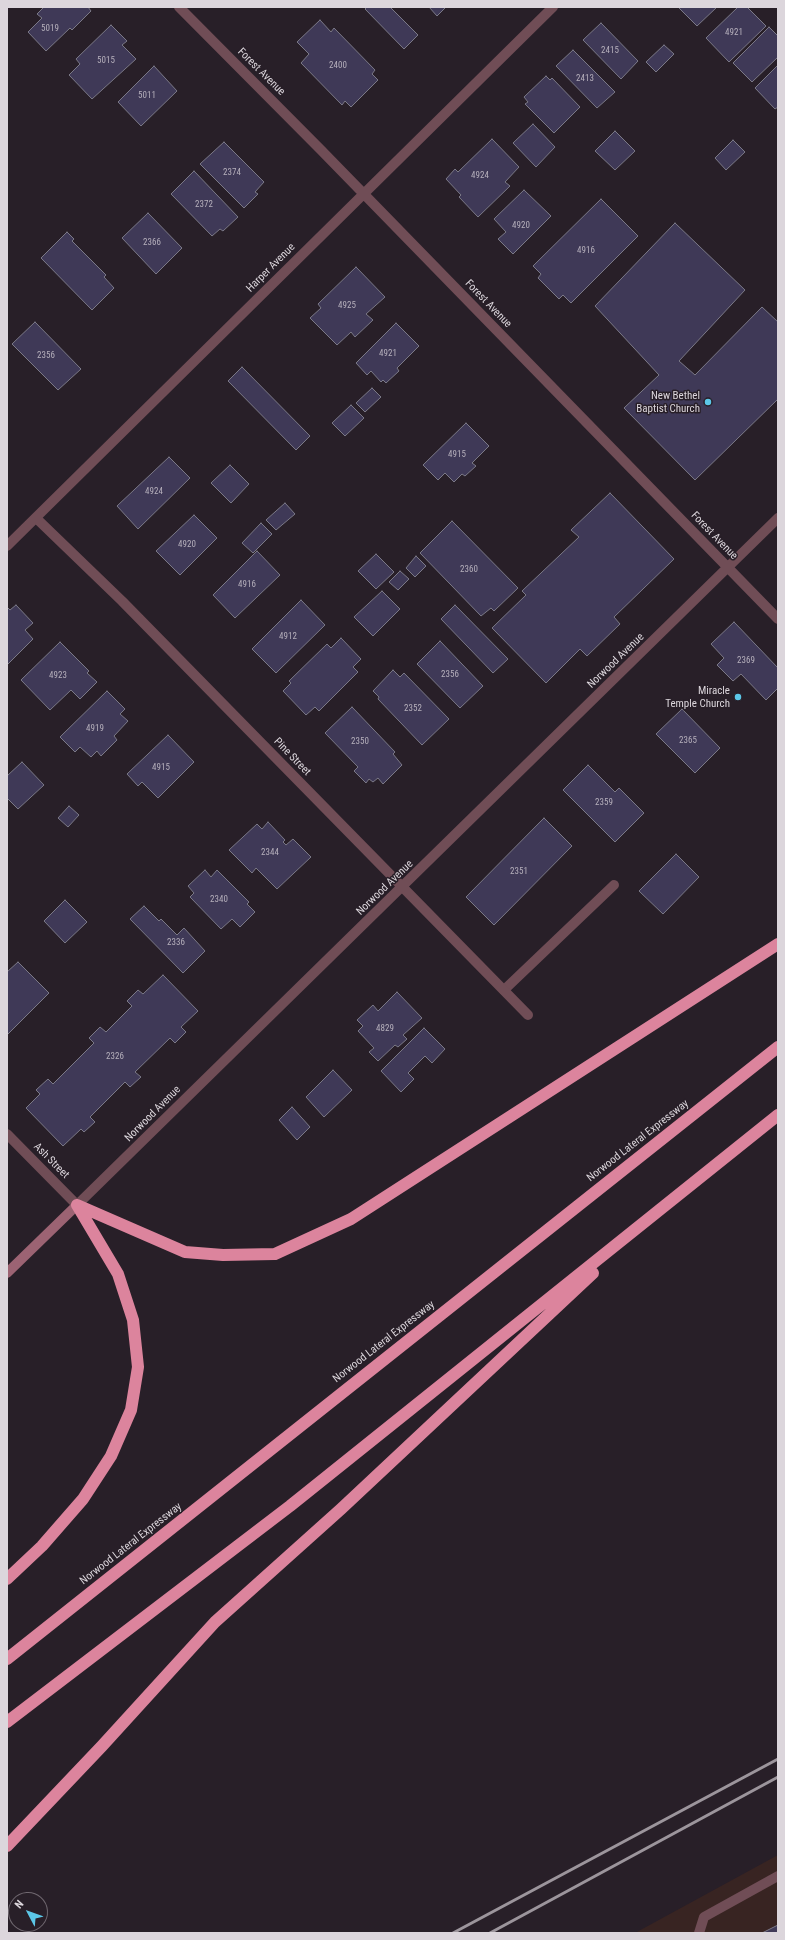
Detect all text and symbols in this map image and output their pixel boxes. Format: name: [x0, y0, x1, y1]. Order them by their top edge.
house number: 5019: [41, 24, 59, 34]
house number: 4921: [725, 28, 743, 38]
street label: Forest Avenue: [235, 46, 287, 98]
house number: 2415: [601, 46, 619, 56]
house number: 5015: [97, 56, 115, 66]
house number: 2400: [329, 61, 347, 71]
house number: 2413: [576, 74, 594, 84]
house number: 5011: [138, 91, 156, 101]
house number: 2374: [223, 168, 241, 178]
house number: 4924: [471, 171, 489, 181]
house number: 2372: [195, 200, 213, 210]
house number: 4920: [512, 221, 530, 231]
house number: 2366: [143, 238, 161, 248]
street label: Harper Avenue: [244, 241, 298, 295]
house number: 4916: [577, 246, 595, 256]
street label: Forest Avenue: [462, 277, 514, 331]
house number: 4925: [338, 301, 356, 311]
house number: 4921: [379, 349, 397, 359]
house number: 2356: [37, 351, 55, 361]
place label: New Bethel Baptist Church: [636, 389, 700, 415]
marker: New Bethel Baptist Church: [703, 397, 713, 407]
house number: 4915: [448, 450, 466, 460]
house number: 4924: [145, 487, 163, 497]
street label: Forest Avenue: [688, 509, 740, 563]
house number: 4920: [178, 540, 196, 550]
house number: 2360: [460, 565, 478, 575]
house number: 4916: [238, 580, 256, 590]
street label: Norwood Avenue: [585, 631, 647, 691]
house number: 4912: [279, 632, 297, 642]
house number: 2369: [737, 656, 755, 666]
house number: 2356: [441, 670, 459, 680]
house number: 4923: [49, 671, 67, 681]
place label: Miracle Temple Church: [665, 684, 730, 710]
marker: Miracle Temple Church: [733, 692, 743, 702]
house number: 2352: [404, 704, 422, 714]
house number: 4919: [86, 724, 104, 734]
street label: Pine Street: [271, 735, 313, 779]
house number: 2365: [679, 736, 697, 746]
house number: 2350: [351, 737, 369, 747]
house number: 4915: [152, 763, 170, 773]
house number: 2359: [595, 798, 613, 808]
house number: 2344: [261, 848, 279, 858]
street label: Norwood Avenue: [354, 858, 416, 918]
house number: 2351: [510, 867, 528, 877]
house number: 2340: [210, 895, 228, 905]
house number: 2336: [167, 938, 185, 948]
house number: 4829: [376, 1024, 394, 1034]
house number: 2326: [106, 1052, 124, 1062]
street label: Norwood Avenue: [122, 1083, 184, 1145]
street label: Norwood Lateral Expressway: [585, 1097, 691, 1185]
street label: Ash Street: [30, 1140, 72, 1182]
street label: Norwood Lateral Expressway: [331, 1298, 437, 1386]
street label: Norwood Lateral Expressway: [78, 1500, 184, 1588]
north arrow: [8, 1892, 48, 1932]
text: N: [12, 1898, 26, 1911]

